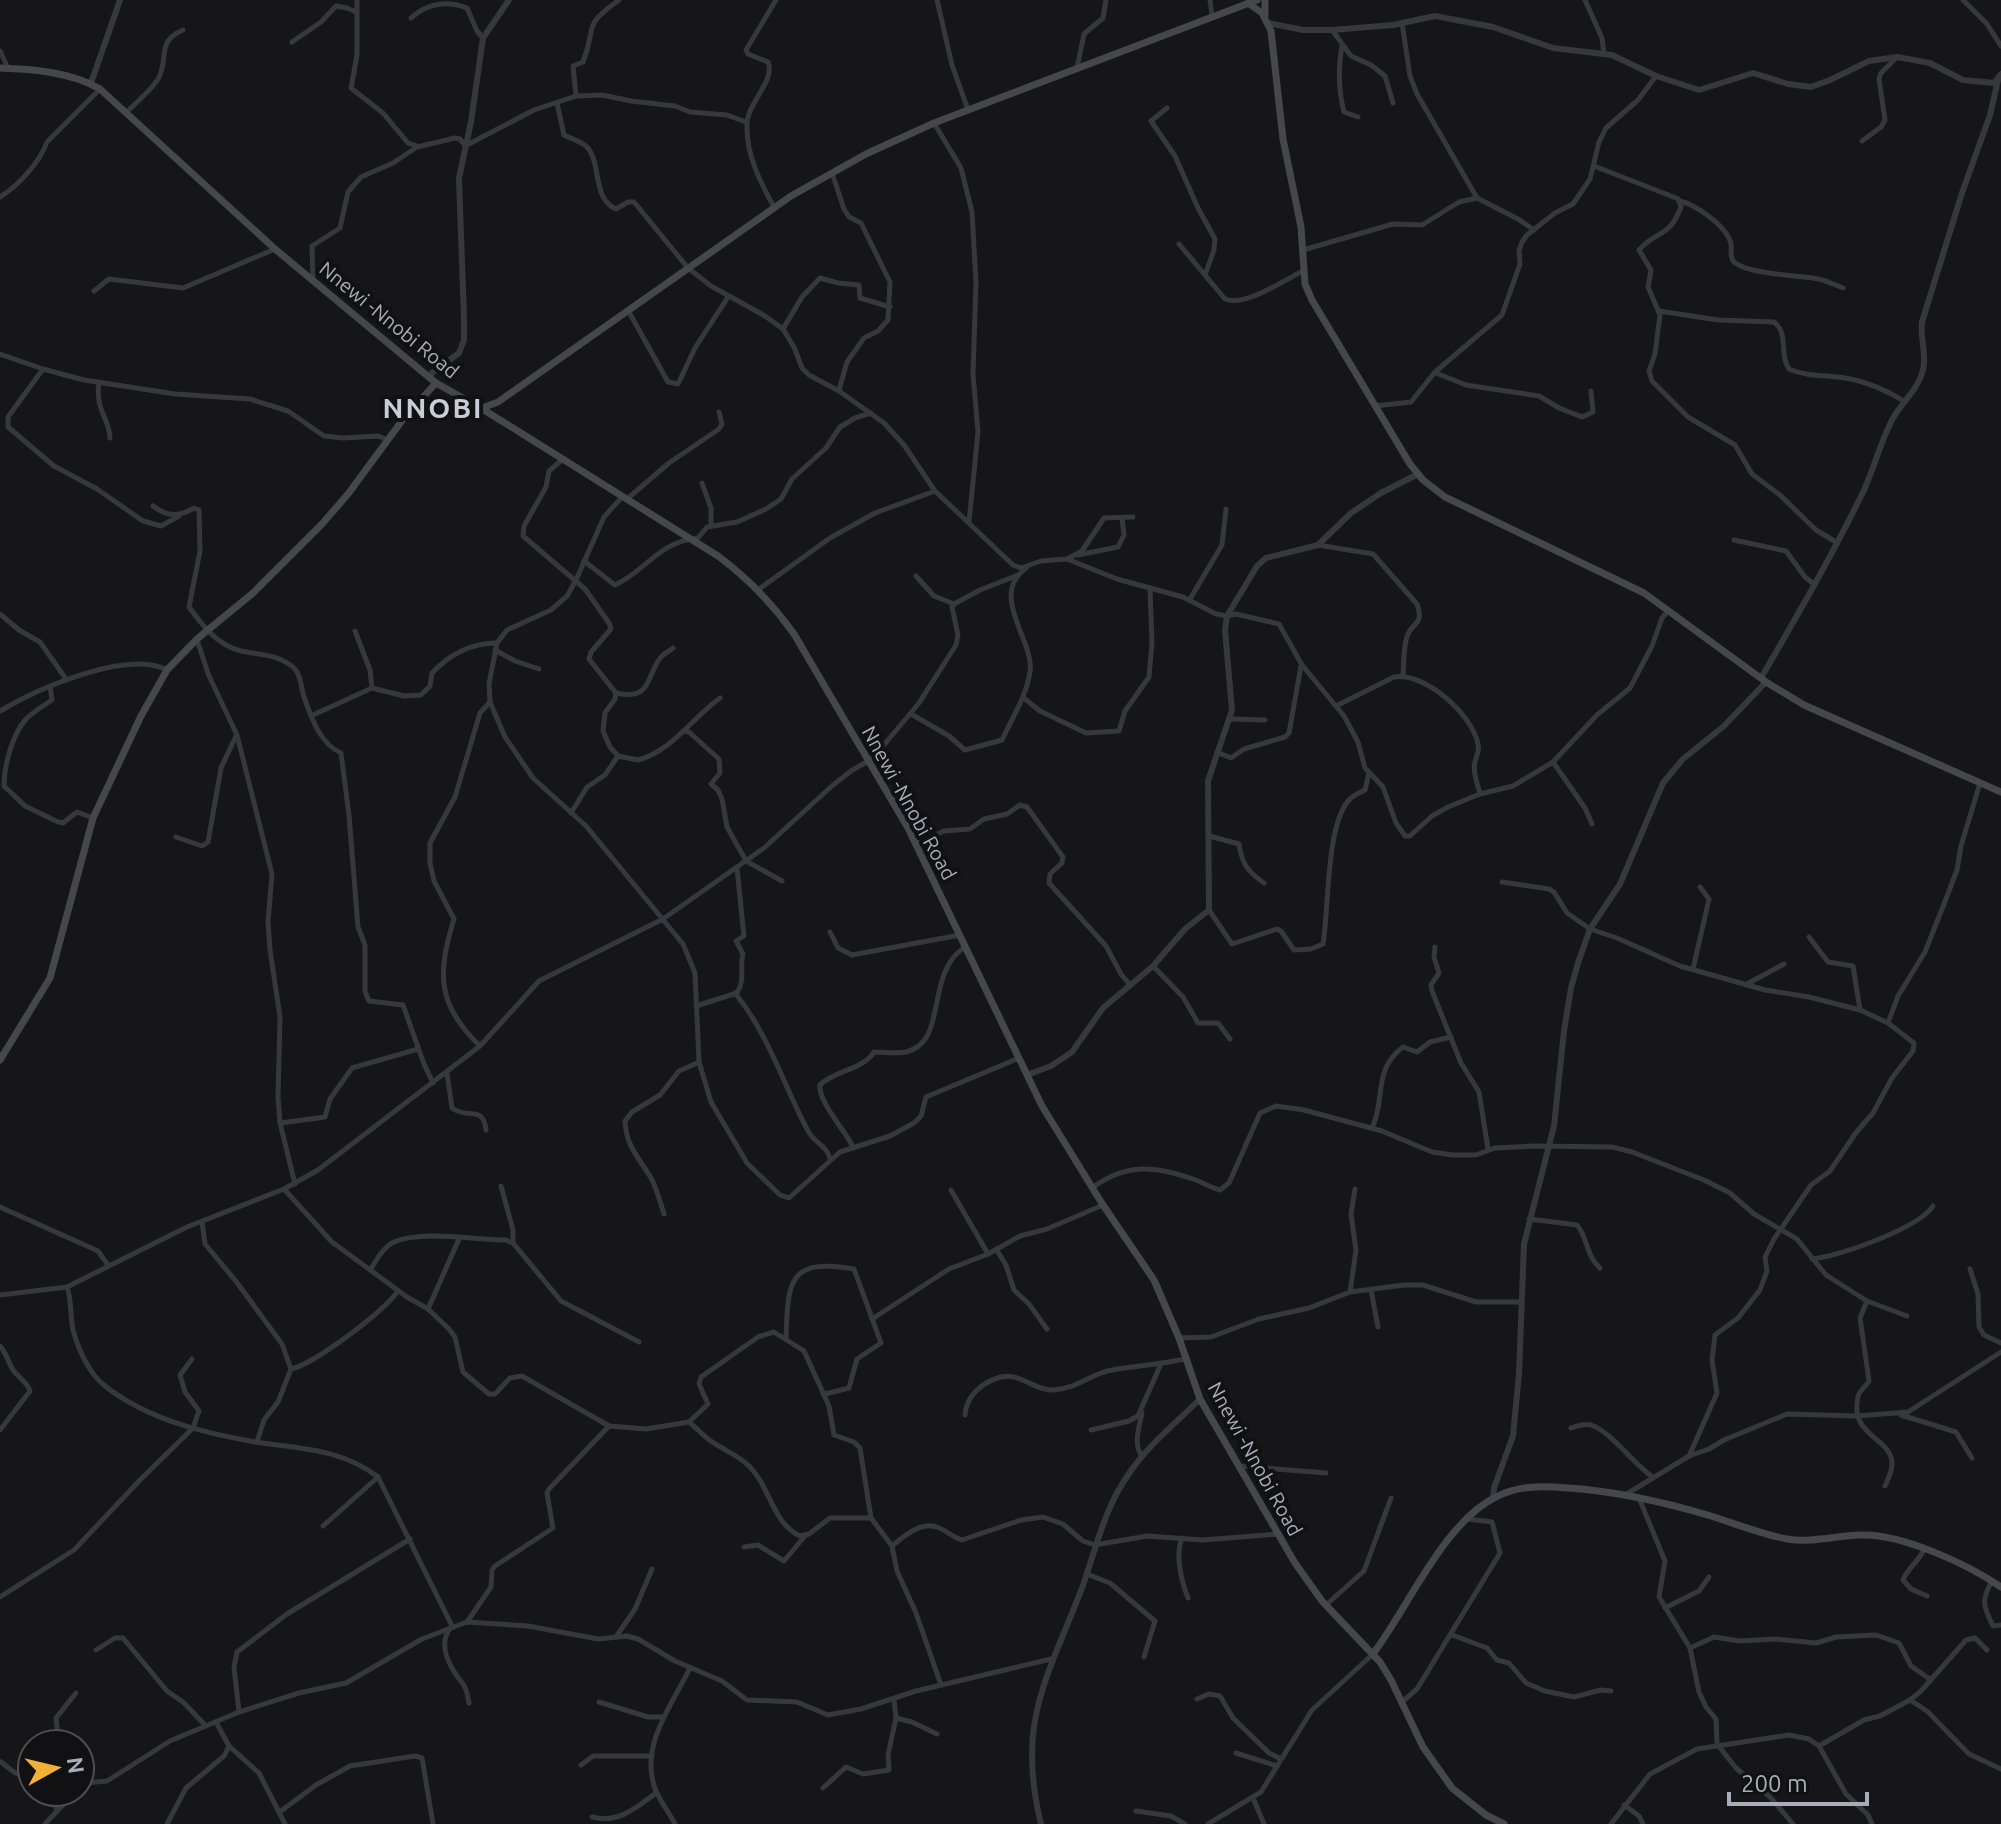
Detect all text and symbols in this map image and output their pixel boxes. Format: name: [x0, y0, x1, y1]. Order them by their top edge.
street label: Nnewi -Nnobi Road: [315, 257, 463, 383]
district label: NNOBI: [383, 392, 483, 423]
street label: Nnewi -Nnobi Road: [858, 722, 961, 884]
street label: Nnewi -Nnobi Road: [1204, 1378, 1307, 1540]
north arrow: [16, 1728, 96, 1808]
text: N: [63, 1755, 90, 1775]
scale bar: [1729, 1756, 1867, 1806]
text: 200 m: [1741, 1770, 1808, 1797]

